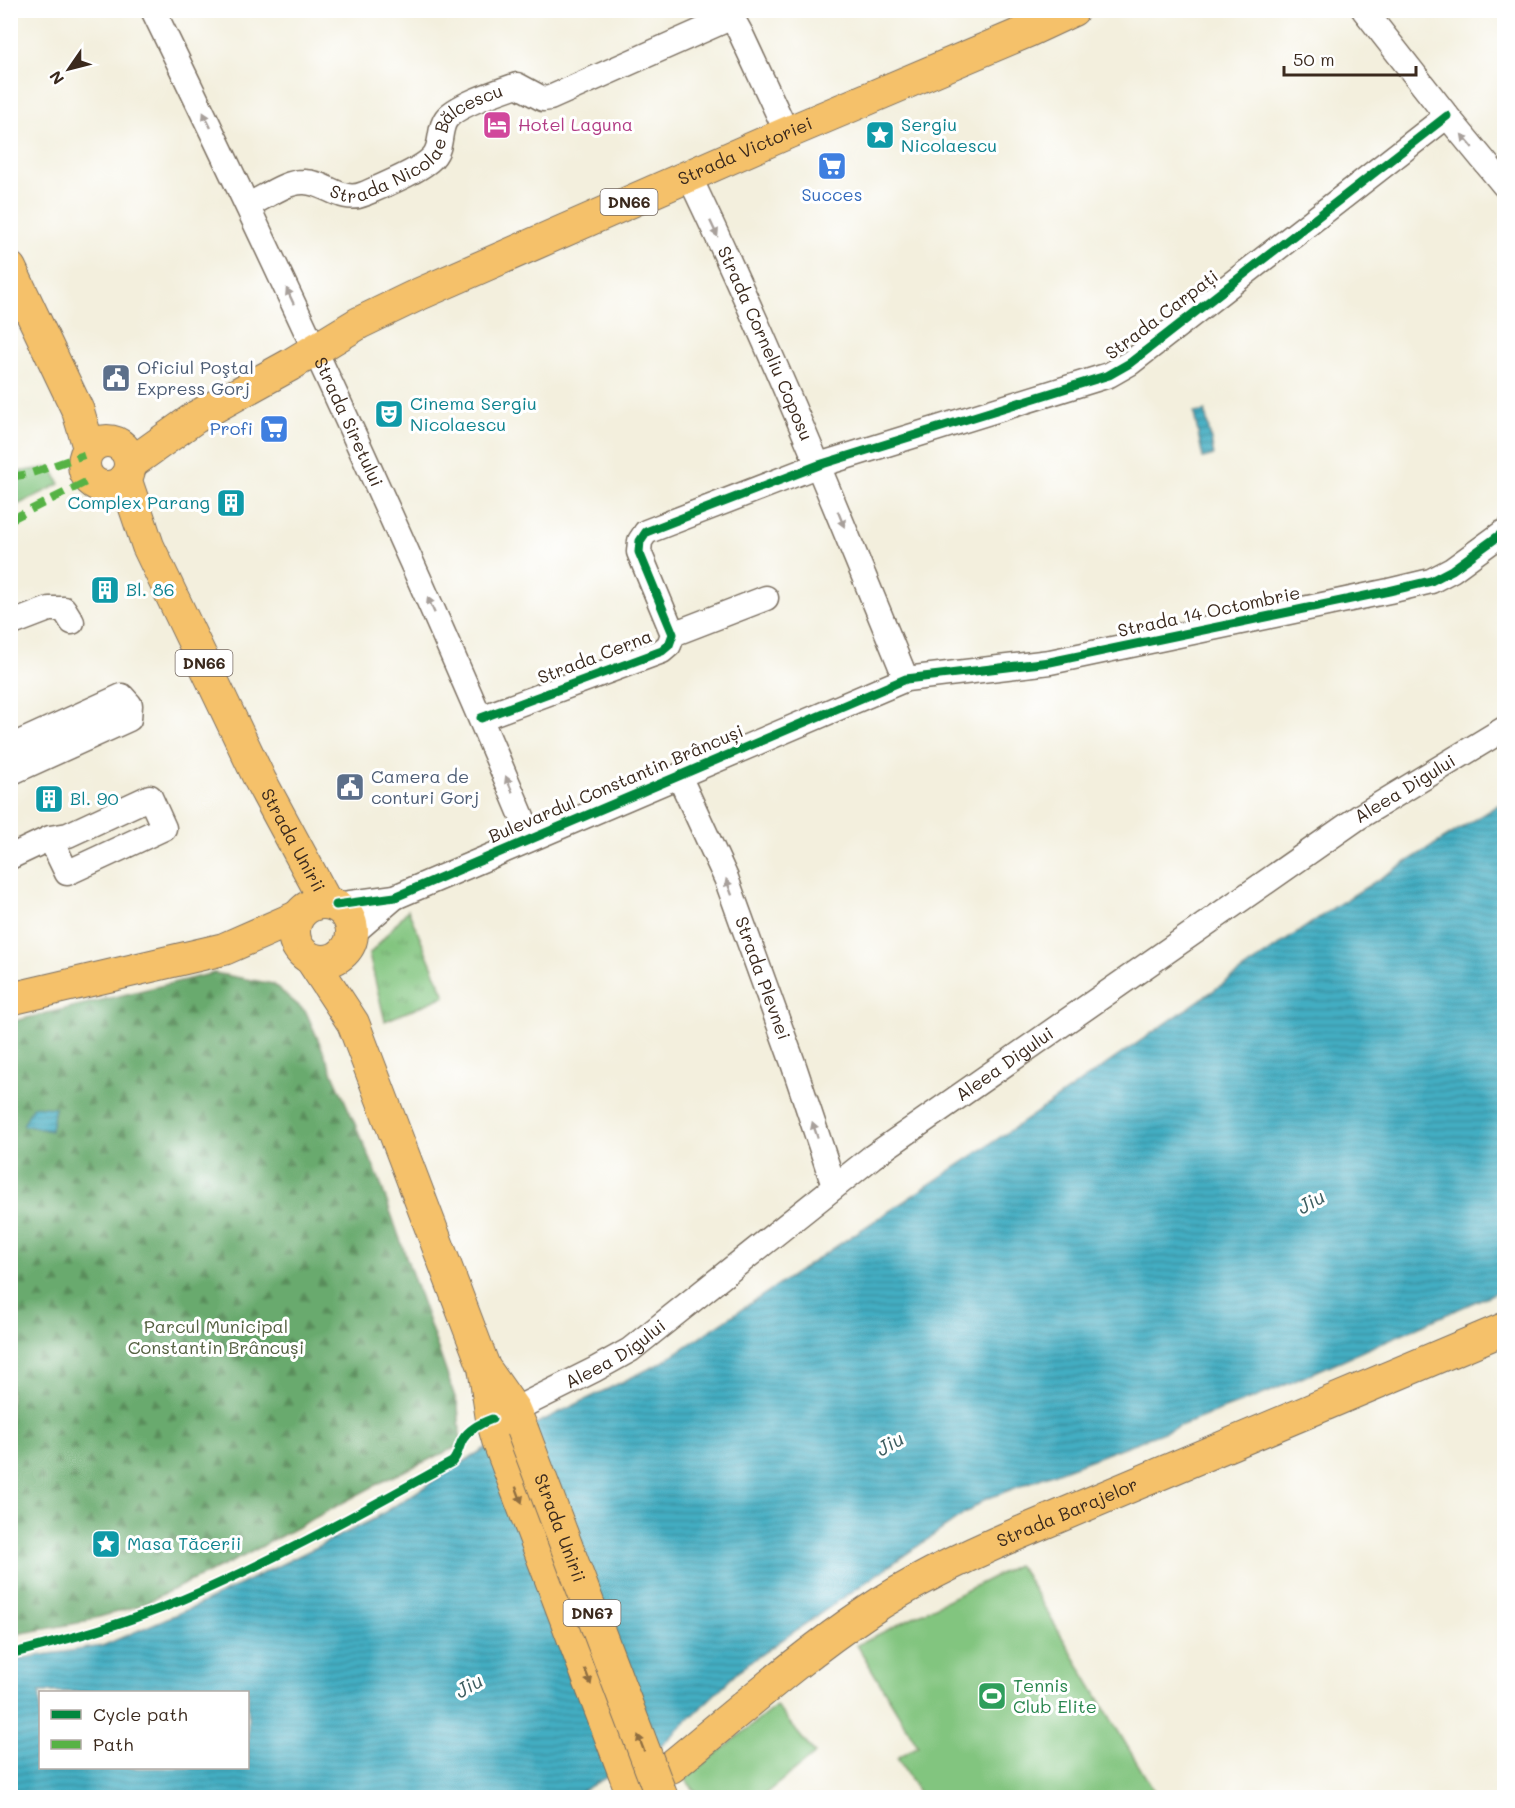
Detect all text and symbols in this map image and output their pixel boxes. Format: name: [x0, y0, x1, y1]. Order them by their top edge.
north arrow: [39, 39, 99, 99]
scale bar: [1284, 39, 1416, 77]
text: 50 m: [1293, 47, 1335, 71]
text: N: [44, 67, 68, 89]
street label: Strada Nicolae Bălcescu: [326, 78, 506, 208]
hotel icon: Hotel Laguna: [481, 109, 513, 141]
street label: Strada Victoriei: [674, 111, 816, 190]
one-way arrow: [202, 112, 211, 129]
place label: Hotel Laguna: [518, 112, 633, 136]
place label: Sergiu Nicolaescu: [901, 112, 997, 157]
place icon: Sergiu Nicolaescu: [864, 119, 896, 151]
one-way arrow: [1461, 134, 1474, 149]
supermarket icon: Succes: [816, 150, 848, 182]
place label: Succes: [801, 182, 863, 206]
road number: DN66: [600, 189, 658, 215]
one-way arrow: [709, 220, 719, 238]
street label: Strada Corneliu Coposu: [713, 242, 819, 444]
street label: Strada Carpați: [1100, 264, 1223, 365]
one-way arrow: [285, 287, 295, 305]
street label: Strada Siretului: [309, 353, 389, 490]
place label: Oficiul Poştal Express Gorj: [137, 355, 254, 400]
public building icon: Oficiul Poştal Express Gorj: [100, 362, 132, 394]
place label: Cinema Sergiu Nicolaescu: [410, 391, 537, 436]
theatre icon: Cinema Sergiu Nicolaescu: [373, 398, 405, 430]
supermarket icon: Profi: [258, 413, 290, 445]
place label: Profi: [210, 416, 253, 440]
building icon: Complex Parang: [215, 487, 247, 519]
place label: Complex Parang: [68, 490, 210, 514]
one-way arrow: [837, 510, 846, 528]
building icon: Bl. 86: [89, 574, 121, 606]
place label: Bl. 86: [126, 577, 175, 601]
street label: Strada 14 Octombrie: [1115, 580, 1302, 642]
one-way arrow: [426, 596, 436, 614]
street label: Strada Cerna: [534, 623, 655, 689]
road number: DN66: [176, 650, 232, 676]
street label: Bulevardul Constantin Brâncuși: [485, 718, 747, 848]
street label: Aleea Digului: [1349, 748, 1460, 828]
place label: Camera de conturi Gorj: [371, 764, 479, 809]
public building icon: Camera de conturi Gorj: [334, 771, 366, 803]
one-way arrow: [504, 775, 514, 793]
building icon: Bl. 90: [33, 783, 65, 815]
street label: Strada Unirii: [256, 784, 331, 896]
place label: Bl. 90: [70, 786, 119, 810]
one-way arrow: [724, 878, 733, 896]
street label: Strada Plevnei: [730, 913, 797, 1043]
street label: Aleea Digului: [950, 1021, 1058, 1106]
one-way arrow: [809, 1121, 819, 1139]
water label: Jiu: [1292, 1183, 1329, 1219]
street label: Aleea Digului: [561, 1313, 670, 1394]
park label: Parcul Municipal Constantin Brâncuși: [128, 1314, 304, 1359]
water label: Jiu: [871, 1425, 908, 1461]
street label: Strada Unirii: [529, 1470, 592, 1585]
street label: Strada Barajelor: [993, 1472, 1141, 1552]
one-way arrow: [514, 1486, 524, 1504]
place icon: Masa Tăcerii: [90, 1528, 122, 1560]
place label: Masa Tăcerii: [127, 1531, 241, 1555]
road number: DN67: [564, 1600, 620, 1626]
water label: Jiu: [450, 1667, 487, 1703]
one-way arrow: [584, 1668, 594, 1686]
place label: Tennis Club Elite: [1013, 1673, 1097, 1718]
sports icon: Tennis Club Elite: [976, 1680, 1008, 1712]
legend: [39, 1691, 249, 1769]
text: Cycle path: [93, 1702, 188, 1726]
text: Path: [93, 1732, 133, 1756]
one-way arrow: [636, 1734, 645, 1752]

